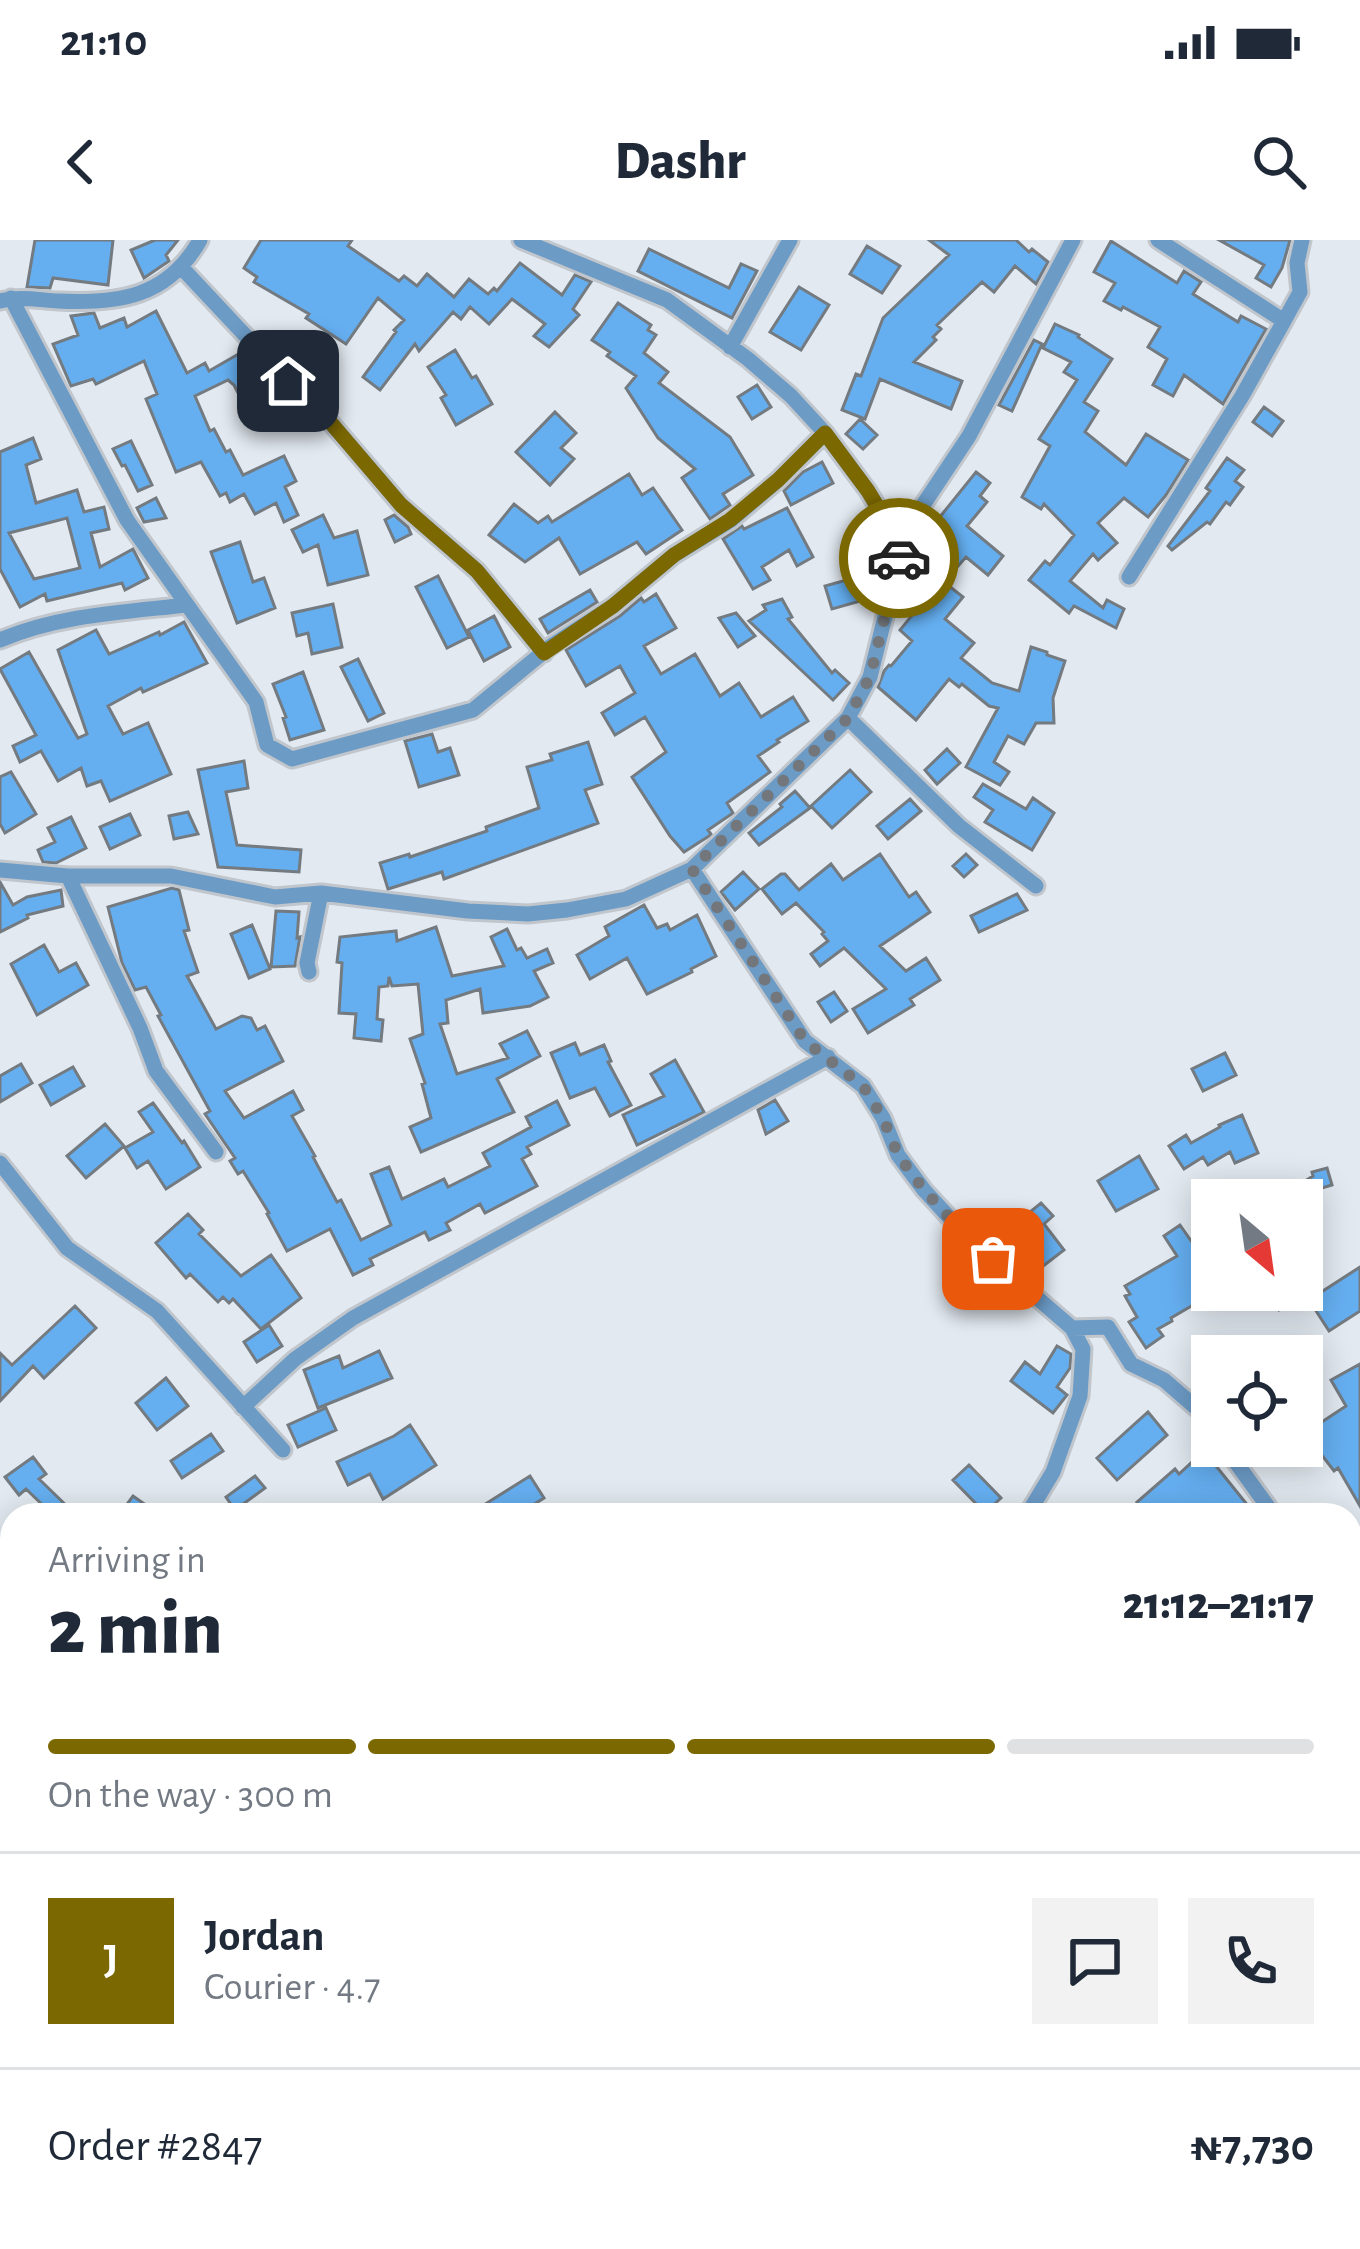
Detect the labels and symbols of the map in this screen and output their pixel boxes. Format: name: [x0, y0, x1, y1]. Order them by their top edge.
pin: [237, 330, 339, 432]
courier: [839, 498, 959, 618]
north arrow: [1191, 1179, 1323, 1311]
pin: [942, 1208, 1044, 1310]

